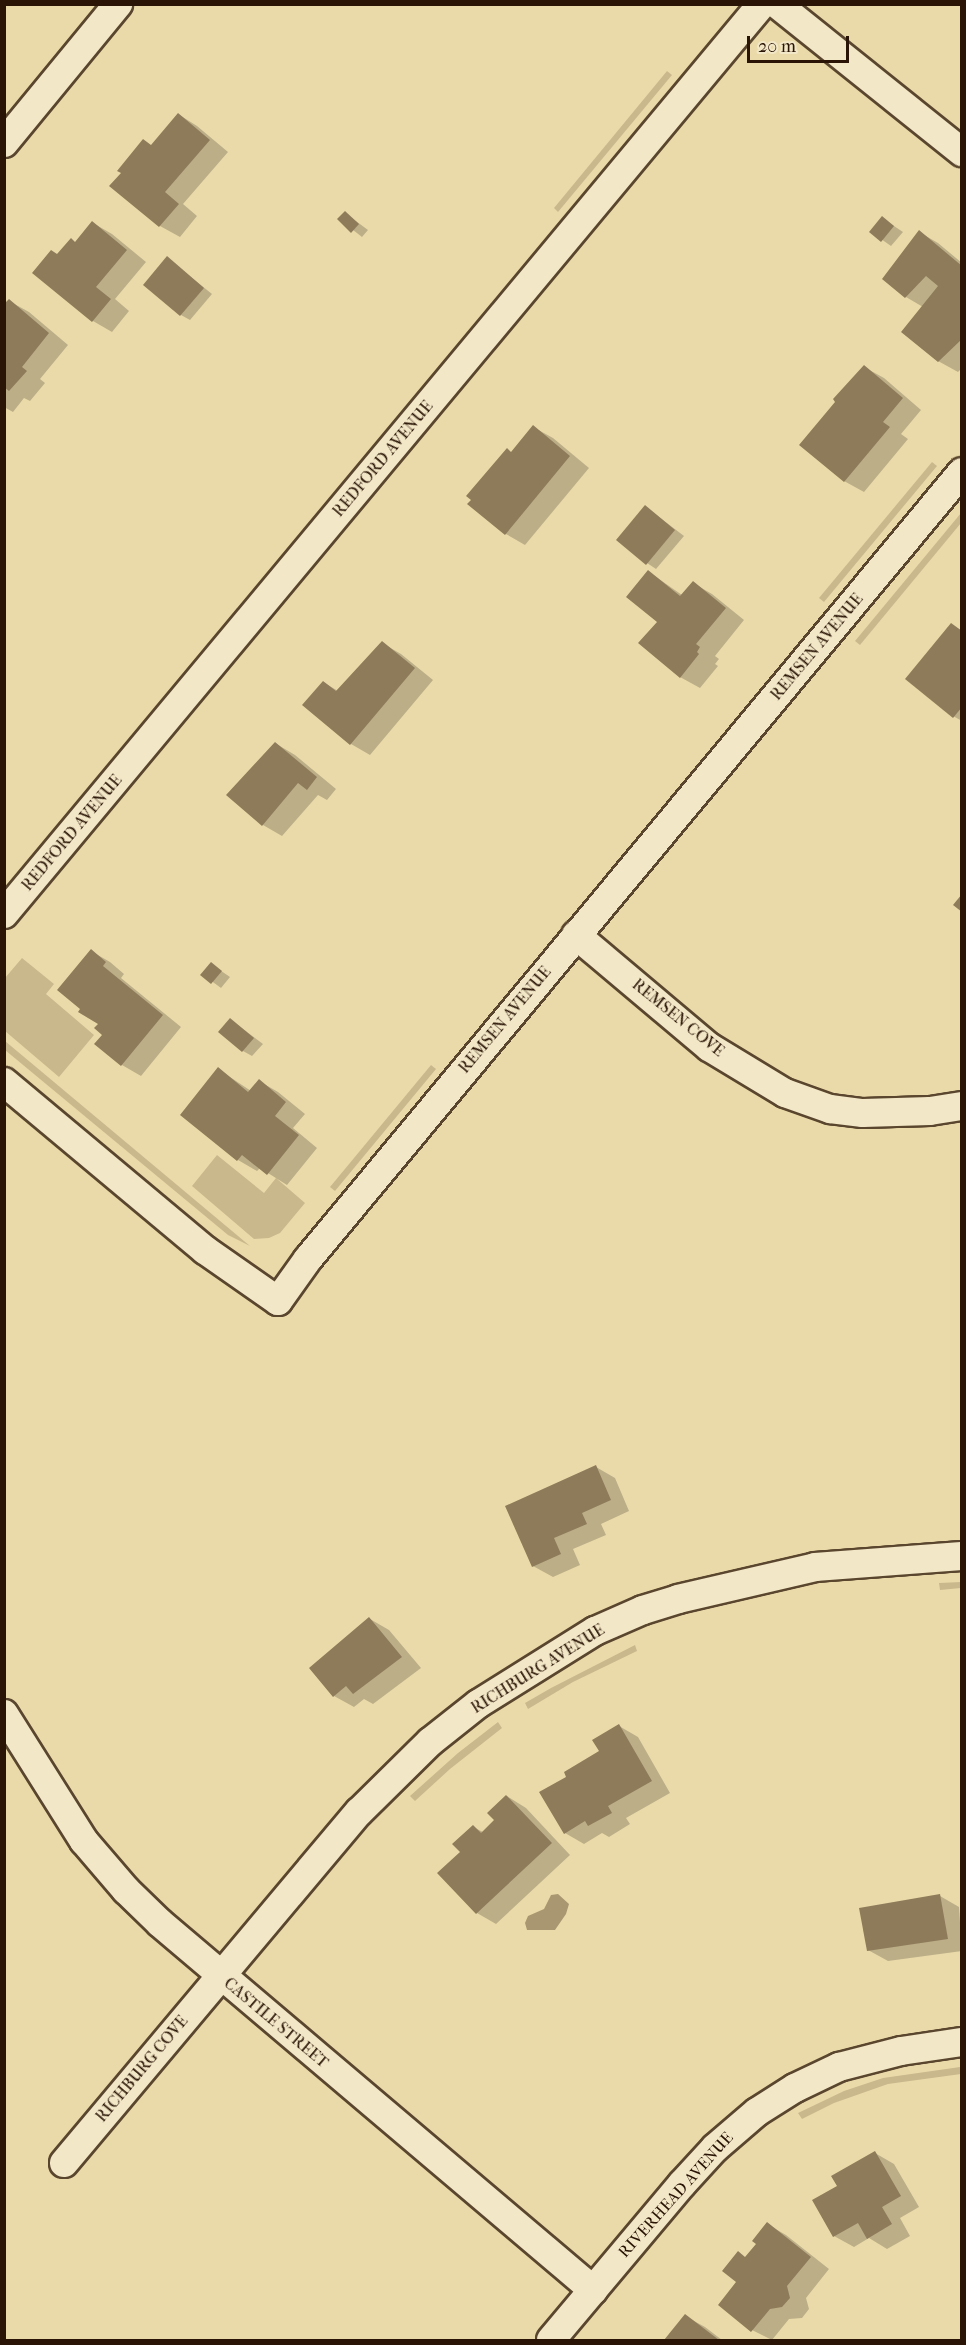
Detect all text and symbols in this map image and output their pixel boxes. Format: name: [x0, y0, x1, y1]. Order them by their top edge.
scale bar: [750, 24, 852, 62]
text: 20 m: [758, 36, 796, 57]
street label: REDFORD AVENUE: [329, 397, 437, 521]
street label: REMSEN AVENUE: [767, 590, 867, 704]
street label: REDFORD AVENUE: [18, 771, 126, 895]
street label: REMSEN AVENUE: [455, 963, 555, 1077]
street label: REMSEN COVE: [628, 975, 728, 1061]
street label: RICHBURG AVENUE: [468, 1620, 608, 1718]
street label: CASTILE STREET: [220, 1974, 332, 2072]
street label: RICHBURG COVE: [92, 2012, 192, 2126]
street label: RIVERHEAD AVENUE: [615, 2128, 737, 2262]

